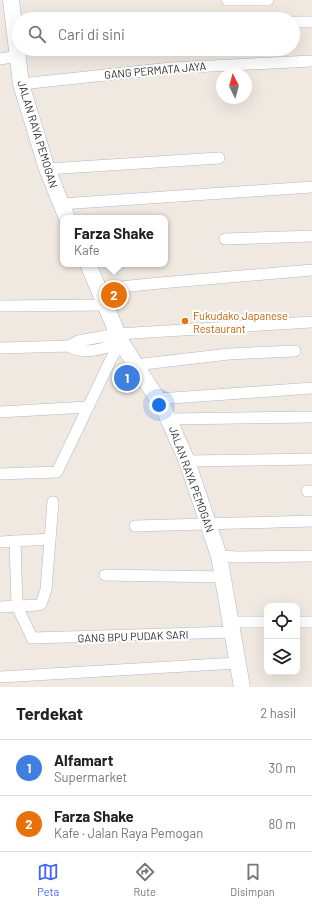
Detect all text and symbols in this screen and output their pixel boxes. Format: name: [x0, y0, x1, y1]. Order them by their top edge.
search box: [12, 12, 300, 56]
icon: search: [26, 23, 48, 45]
text: Cari di sini: [58, 25, 125, 43]
street label: GANG PERMATA JAYA: [104, 59, 207, 81]
north arrow: [216, 68, 252, 104]
street label: JALAN RAYA PEMOGAN: [15, 79, 61, 189]
popup: [60, 215, 168, 267]
text: Farza Shake: [74, 224, 154, 242]
text: Kafe: [74, 242, 100, 258]
pin: 2: [101, 280, 127, 310]
place label: Fukudako Japanese Restaurant: [193, 309, 288, 335]
marker: Fukudako Japanese Restaurant: [180, 316, 190, 326]
pin: 1: [114, 363, 140, 393]
your location: [149, 395, 169, 415]
street label: JALAN RAYA PEMOGAN: [167, 424, 217, 534]
map controls: [264, 603, 300, 675]
button: locate: [264, 603, 300, 639]
street label: GANG BPU PUDAK SARI: [77, 628, 189, 644]
button: layers: [264, 639, 300, 675]
text: Terdekat: [16, 703, 83, 723]
text: 2 hasil: [260, 705, 296, 721]
text: Alfamart: [54, 751, 113, 769]
text: 1: [27, 760, 31, 776]
text: 30 m: [269, 760, 296, 776]
text: Supermarket: [54, 769, 127, 785]
text: Farza Shake: [54, 807, 134, 825]
text: 2: [25, 816, 33, 832]
text: 80 m: [269, 816, 296, 832]
text: Kafe · Jalan Raya Pemogan: [54, 825, 203, 841]
tab: Peta: [37, 861, 59, 898]
tab: Rute: [134, 861, 156, 898]
tab: Disimpan: [230, 861, 275, 898]

